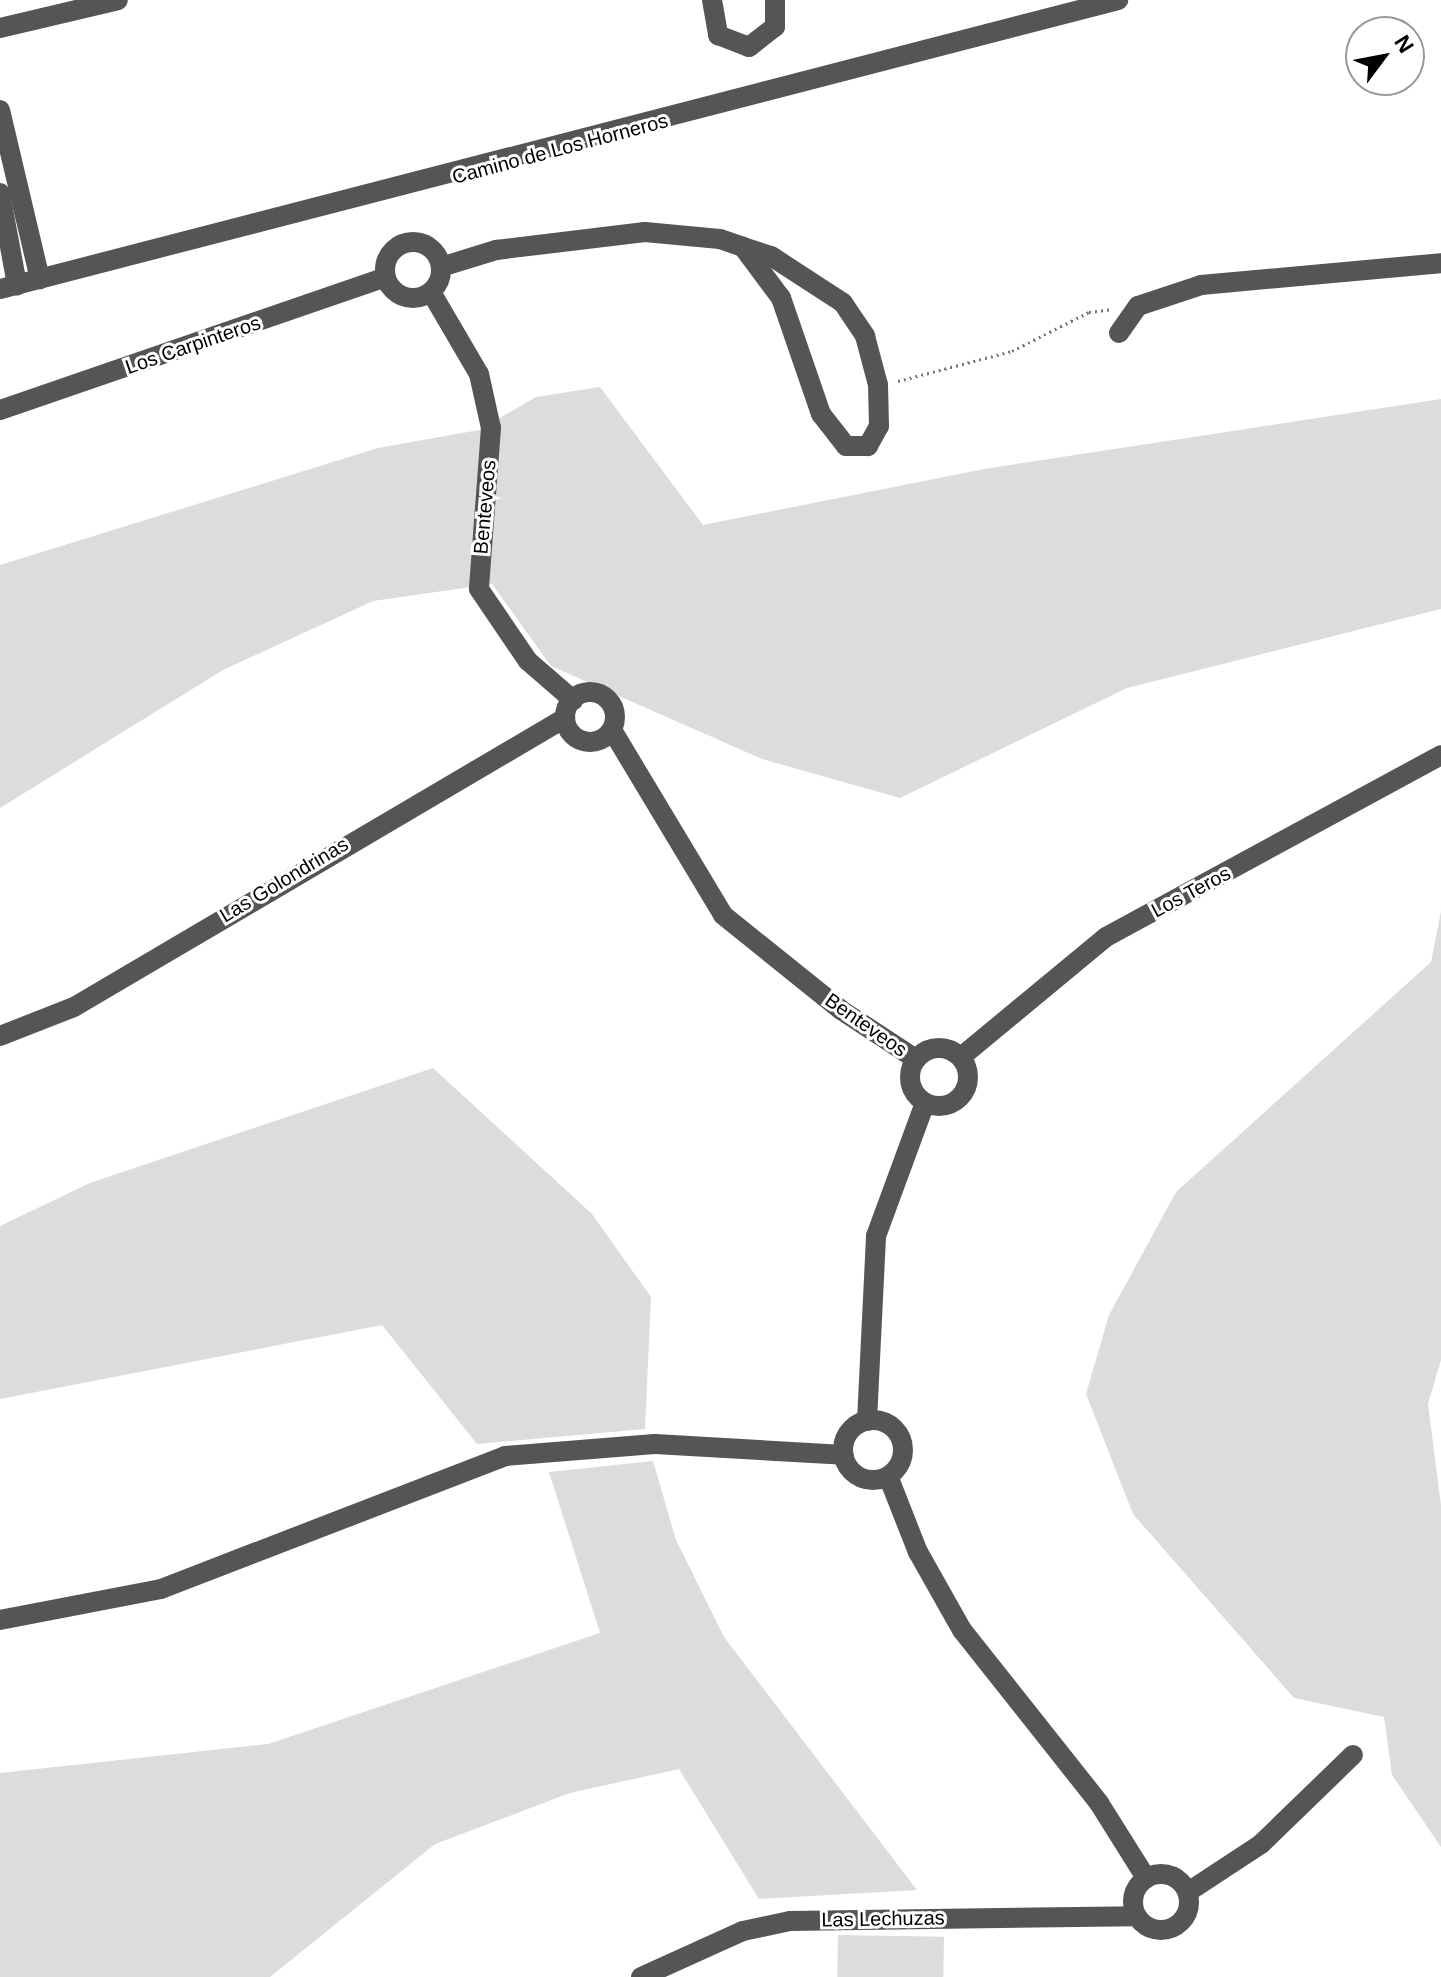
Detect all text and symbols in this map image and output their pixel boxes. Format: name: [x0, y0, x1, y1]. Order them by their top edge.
north arrow: [1345, 16, 1425, 96]
text: N: [1389, 31, 1419, 57]
street label: Camino de Los Horneros: [450, 109, 670, 189]
street label: Los Carpinteros: [122, 311, 264, 379]
street label: Benteveos: [469, 459, 501, 555]
street label: Las Golondrinas: [215, 832, 353, 928]
street label: Los Teros: [1147, 861, 1235, 923]
street label: Benteveos: [820, 988, 912, 1062]
street label: Las Lechuzas: [821, 1906, 945, 1932]

